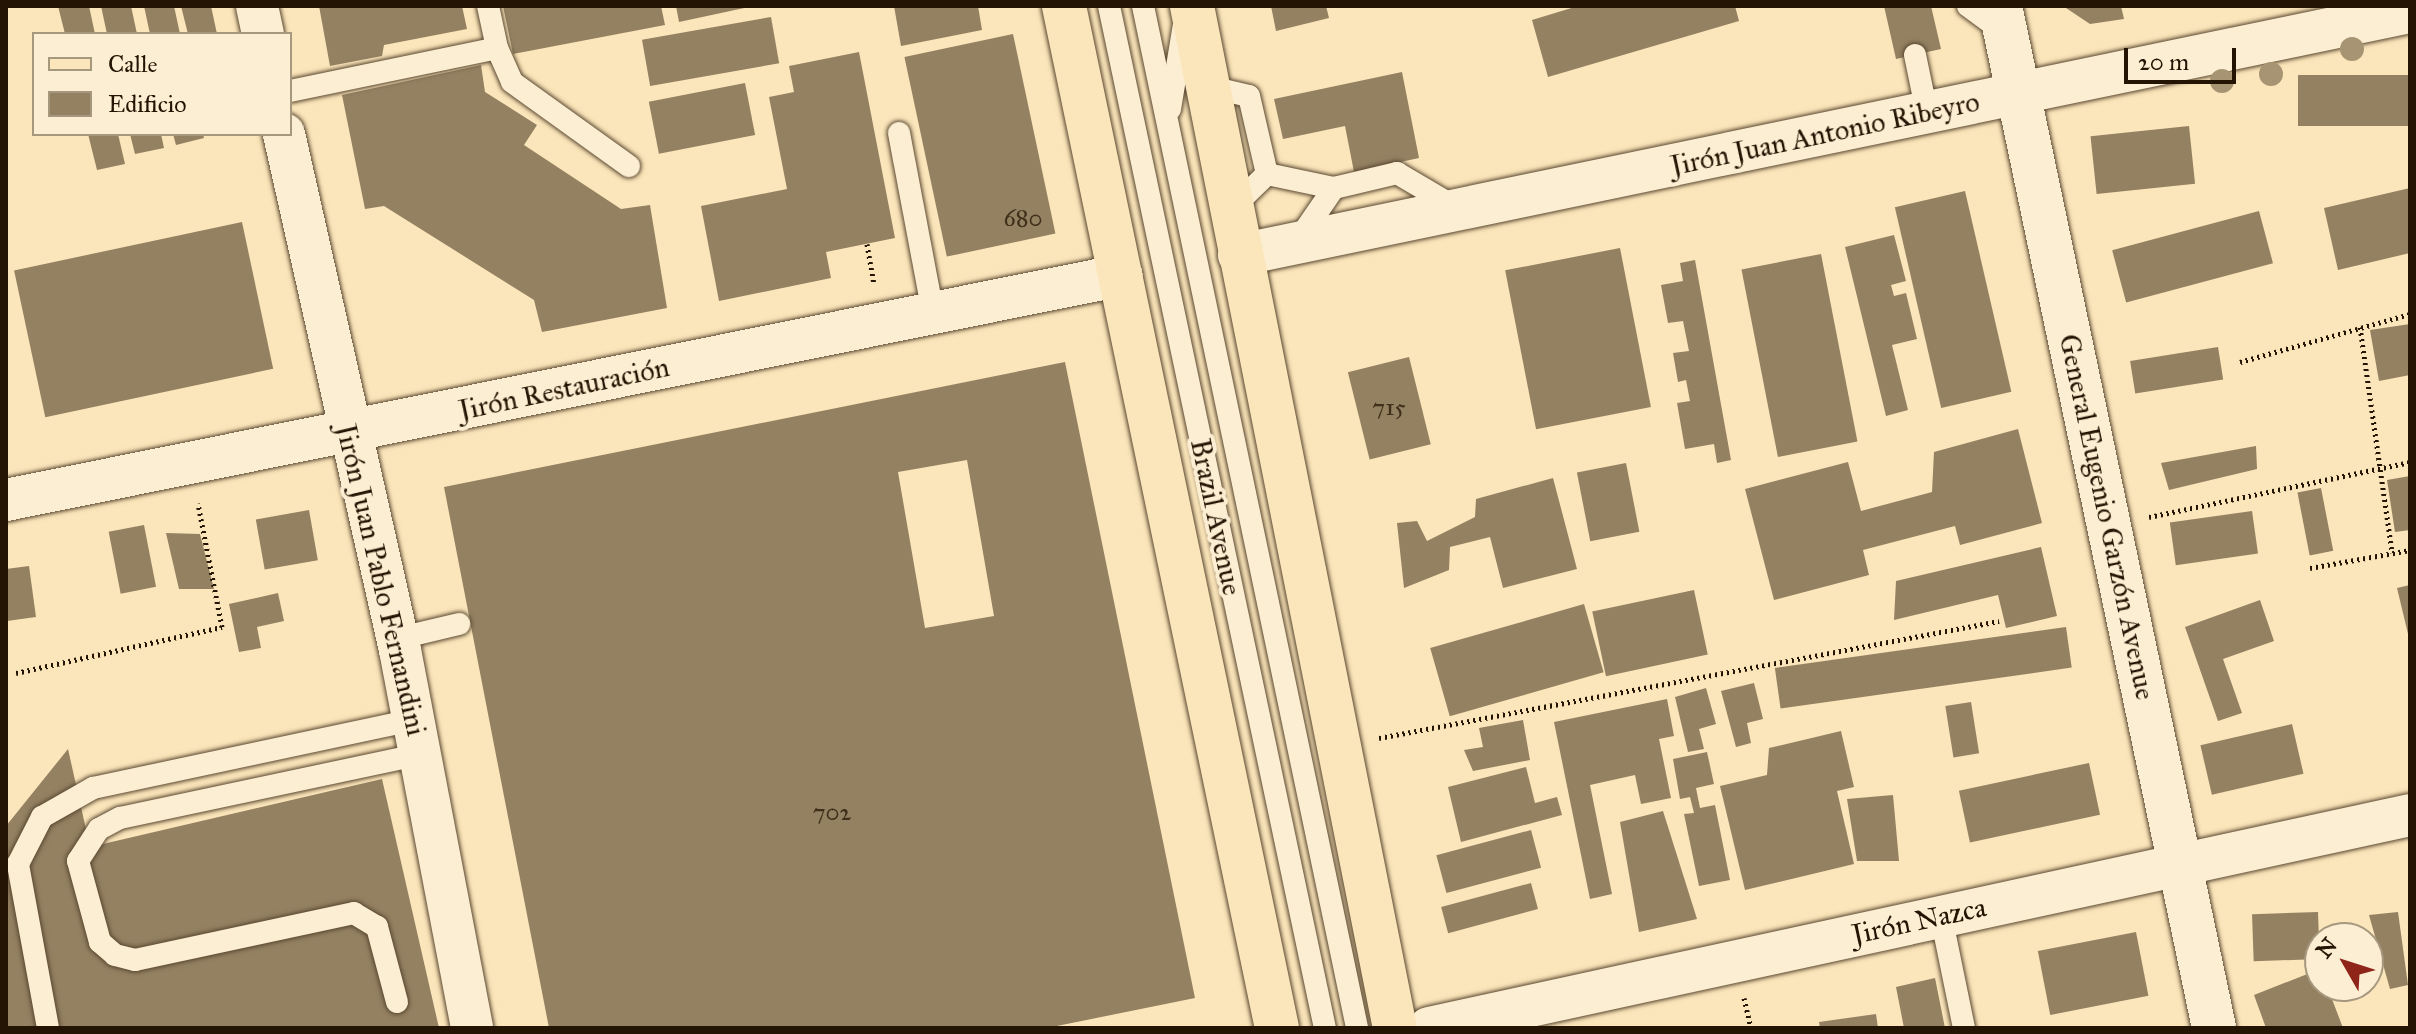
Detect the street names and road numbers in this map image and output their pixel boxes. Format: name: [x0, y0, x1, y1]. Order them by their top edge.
street label: Jirón Juan Antonio Ribeyro: [1668, 85, 1982, 183]
street label: General Eugenio Garzón Avenue: [2052, 331, 2162, 703]
street label: Jirón Restauración: [456, 350, 672, 428]
street label: Jirón Juan Pablo Fernandini: [329, 421, 433, 739]
street label: Brazil Avenue: [1183, 436, 1249, 598]
street label: Jirón Nazca: [1849, 890, 1989, 952]

